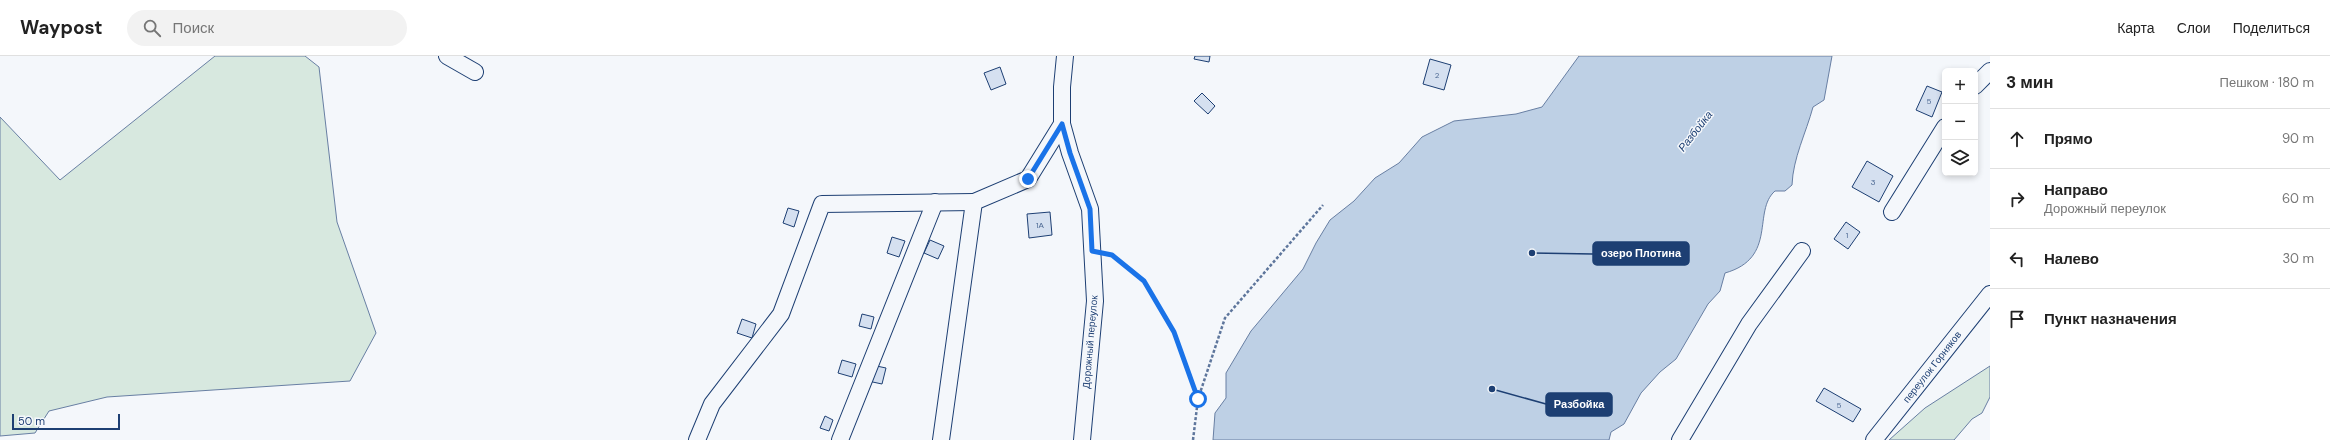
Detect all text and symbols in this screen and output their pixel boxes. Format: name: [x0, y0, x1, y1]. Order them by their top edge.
search box: [127, 10, 407, 46]
text: Waypost: [20, 15, 103, 40]
icon: search: [141, 17, 163, 39]
text: Поиск: [173, 18, 214, 38]
text: Карта: [2117, 19, 2155, 37]
text: Слои: [2177, 19, 2211, 37]
text: Поделиться: [2233, 19, 2310, 37]
map controls: [1942, 68, 1978, 176]
button: +: [1942, 68, 1978, 104]
house number: 2: [1435, 70, 1440, 80]
text: 3 мин: [2006, 71, 2054, 93]
text: Пешком · 180 m: [2220, 74, 2314, 91]
house number: 5: [1927, 96, 1932, 106]
button: −: [1942, 104, 1978, 140]
water label: Разбойка: [1675, 108, 1715, 154]
icon: ahead: [2006, 128, 2028, 150]
text: Прямо: [2044, 129, 2093, 149]
text: 90 m: [2282, 130, 2314, 147]
button: layers: [1942, 140, 1978, 176]
route end: [1019, 170, 1037, 188]
house number: 3: [1871, 177, 1876, 187]
text: Направо: [2044, 180, 2108, 200]
icon: right: [2006, 188, 2028, 210]
text: 60 m: [2282, 190, 2314, 207]
text: Дорожный переулок: [2044, 200, 2166, 217]
house number: 1А: [1036, 220, 1045, 230]
house number: 1: [1846, 230, 1848, 240]
callout: озеро Плотина: [1593, 242, 1689, 265]
text: озеро Плотина: [1601, 246, 1682, 260]
icon: left: [2006, 248, 2028, 270]
text: Налево: [2044, 249, 2099, 269]
text: 30 m: [2282, 250, 2314, 267]
street label: Дорожный переулок: [1079, 294, 1101, 389]
icon: arrive: [2006, 308, 2028, 330]
text: Пункт назначения: [2044, 309, 2177, 329]
street label: переулок Горняков: [1900, 329, 1964, 405]
route start: [1189, 390, 1207, 408]
callout: Разбойка: [1546, 393, 1612, 416]
text: Разбойка: [1554, 397, 1605, 411]
house number: 5: [1837, 400, 1842, 410]
scale bar: [12, 412, 120, 431]
text: 50 m: [18, 414, 45, 428]

